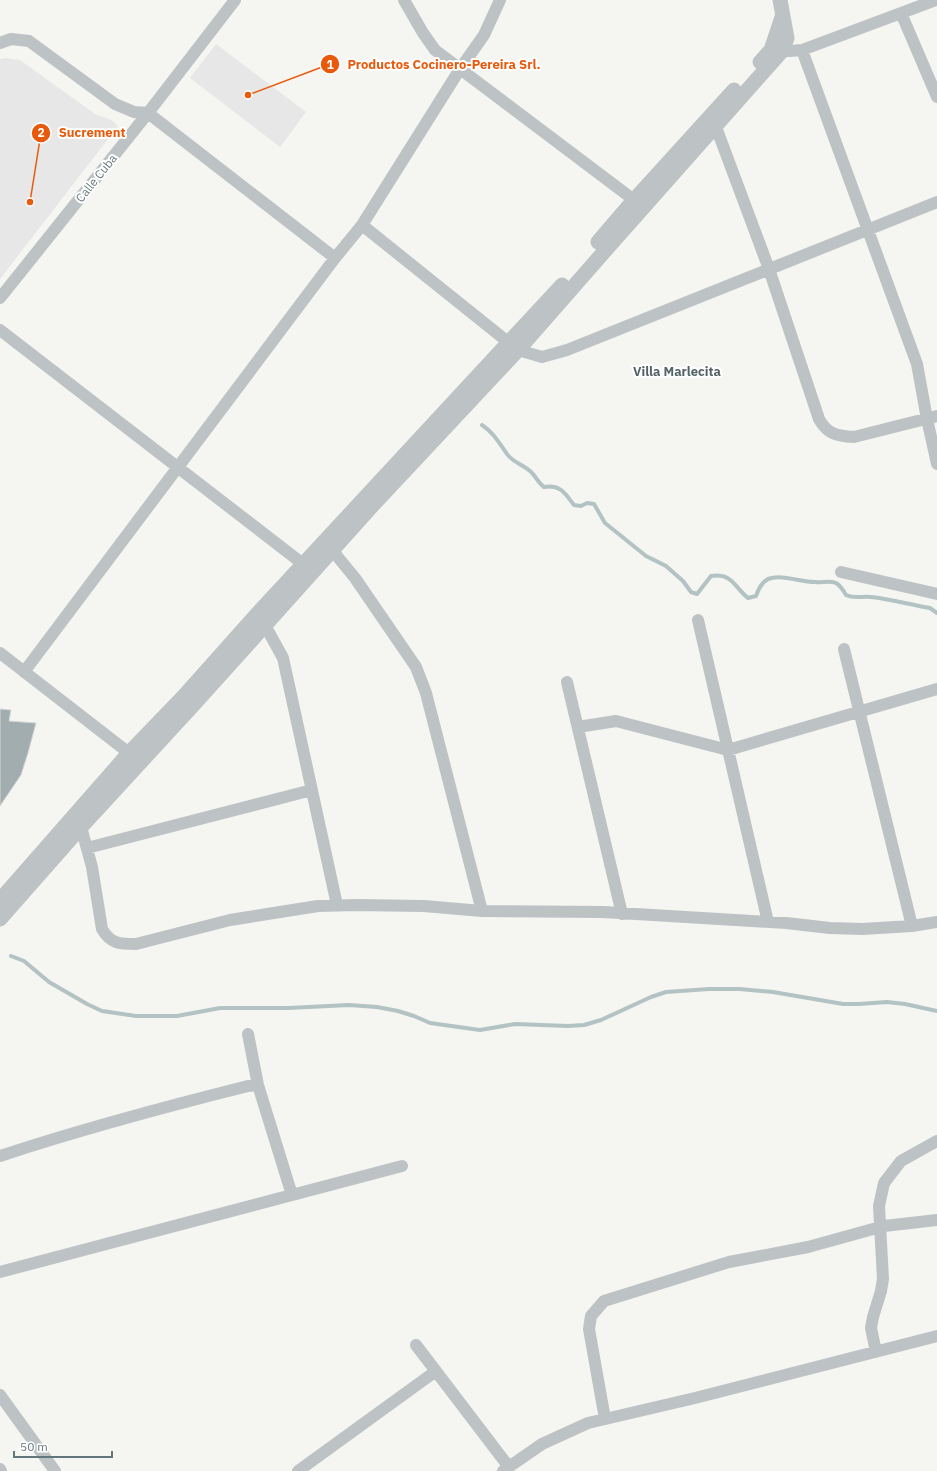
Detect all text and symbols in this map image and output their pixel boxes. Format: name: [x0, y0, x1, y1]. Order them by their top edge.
callout: Productos Cocinero-Pereira Srl.: [320, 52, 549, 77]
text: Productos Cocinero-Pereira Srl.: [347, 56, 541, 73]
text: 1: [326, 57, 334, 72]
callout: Sucrement: [31, 120, 134, 145]
text: Sucrement: [59, 124, 125, 141]
text: 2: [37, 125, 45, 140]
street label: Calle Cuba: [72, 151, 120, 205]
district label: Villa Marlecita: [633, 363, 721, 380]
scale bar: [14, 1433, 112, 1459]
text: 50 m: [20, 1439, 48, 1454]

